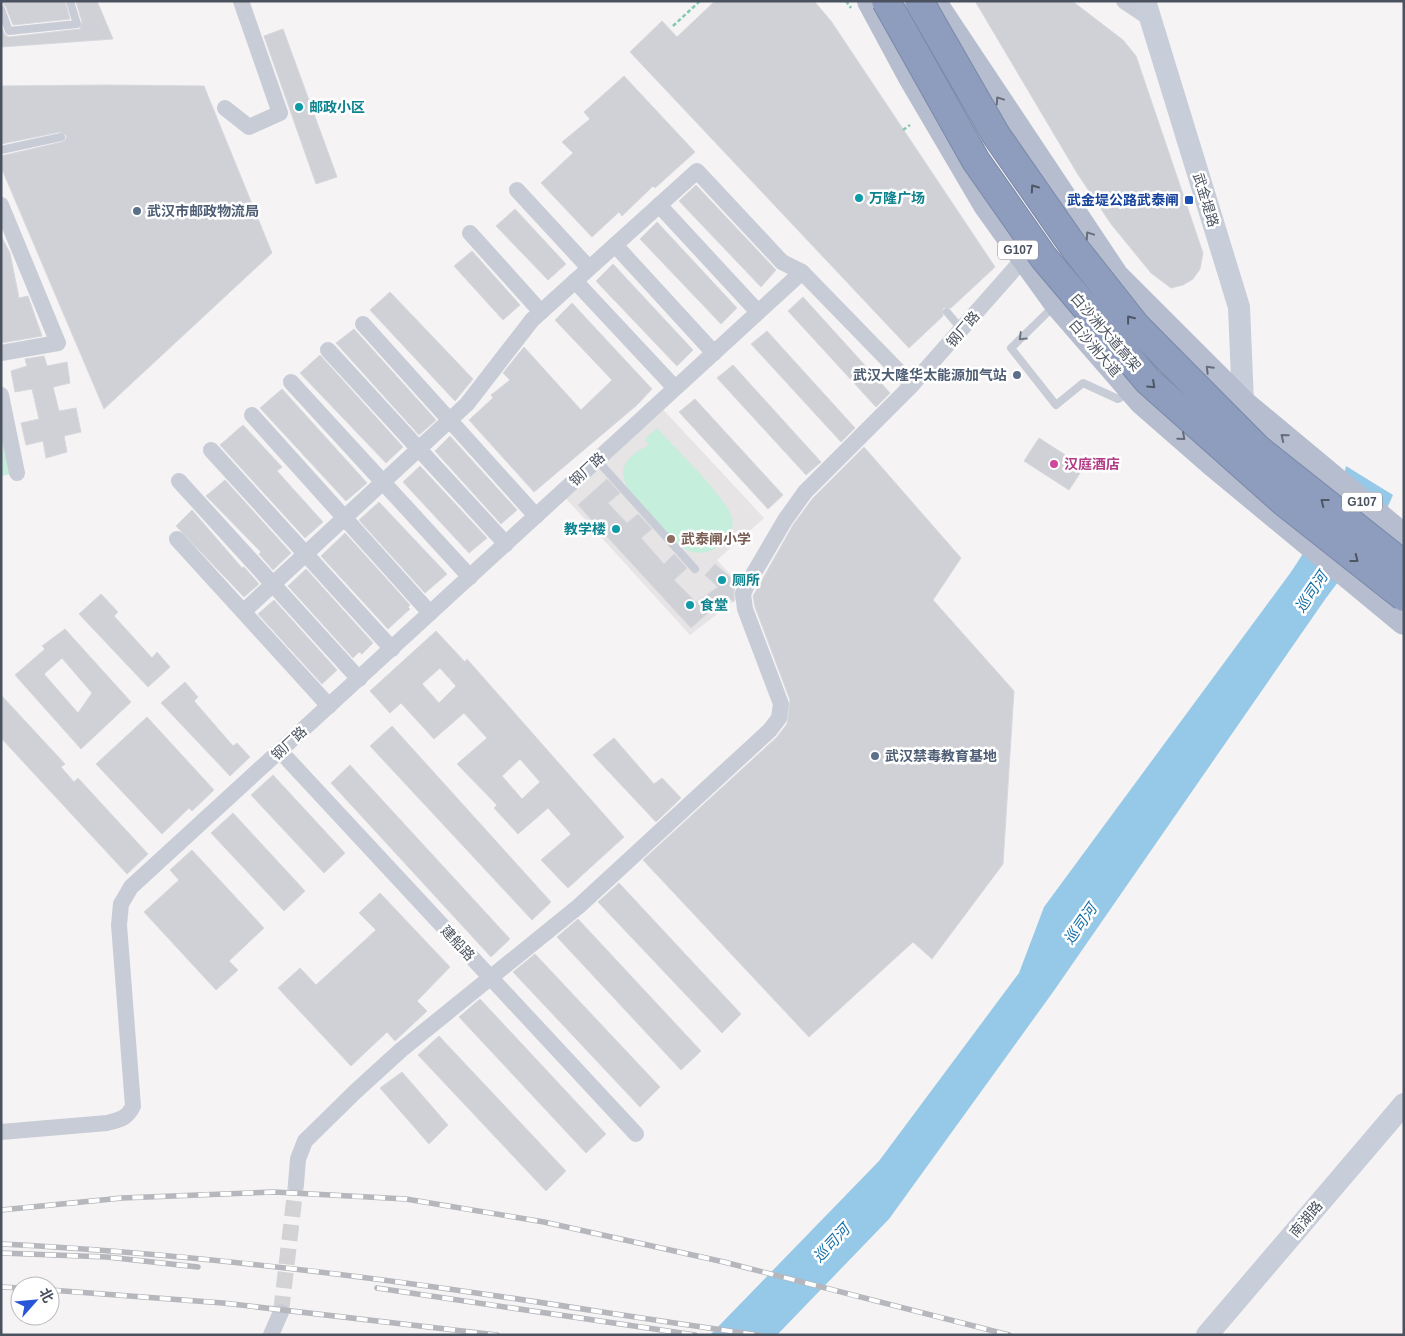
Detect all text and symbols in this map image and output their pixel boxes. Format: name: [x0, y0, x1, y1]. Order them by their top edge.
one-way arrow: [996, 96, 1005, 106]
place label: 邮政小区: [309, 99, 365, 115]
marker: 邮政小区: [293, 101, 305, 113]
street label: 武金堤路: [1190, 171, 1222, 229]
one-way arrow: [1031, 184, 1040, 194]
place label: 万隆广场: [869, 190, 925, 206]
marker: 万隆广场: [853, 192, 865, 204]
place label: 武金堤公路武泰闸: [1067, 192, 1179, 208]
marker: 武金堤公路武泰闸: [1183, 194, 1195, 206]
place label: 武汉市邮政物流局: [147, 203, 259, 219]
marker: 武汉市邮政物流局: [131, 205, 143, 217]
one-way arrow: [1086, 232, 1095, 241]
road number: G107: [998, 240, 1038, 260]
street label: 白沙洲大道高架: [1068, 290, 1144, 374]
street label: 钢厂路: [943, 308, 983, 350]
one-way arrow: [1127, 315, 1136, 325]
street label: 白沙洲大道: [1066, 316, 1124, 380]
one-way arrow: [1018, 332, 1027, 341]
one-way arrow: [1205, 366, 1214, 375]
place label: 武汉大隆华太能源加气站: [853, 367, 1007, 383]
marker: 武汉大隆华太能源加气站: [1011, 369, 1023, 381]
one-way arrow: [1147, 379, 1156, 388]
one-way arrow: [1176, 431, 1185, 440]
one-way arrow: [1281, 433, 1290, 442]
street label: 钢厂路: [566, 449, 608, 489]
place label: 汉庭酒店: [1064, 456, 1120, 472]
marker: 汉庭酒店: [1048, 458, 1060, 470]
road number: G107: [1342, 492, 1382, 512]
one-way arrow: [1321, 498, 1330, 507]
place label: 教学楼: [564, 521, 606, 537]
marker: 教学楼: [610, 523, 622, 535]
place label: 武泰闸小学: [681, 531, 751, 547]
marker: 武泰闸小学: [665, 533, 677, 545]
one-way arrow: [1349, 553, 1358, 561]
water label: 巡司河: [1291, 566, 1332, 615]
place label: 厕所: [732, 572, 760, 588]
marker: 厕所: [716, 574, 728, 586]
place label: 食堂: [700, 597, 728, 613]
marker: 食堂: [684, 599, 696, 611]
street label: 钢厂路: [268, 723, 310, 763]
place label: 武汉禁毒教育基地: [885, 748, 997, 764]
marker: 武汉禁毒教育基地: [869, 750, 881, 762]
water label: 巡司河: [1060, 898, 1102, 947]
street label: 建船路: [438, 922, 478, 964]
street label: 南湖路: [1286, 1198, 1326, 1240]
water label: 巡司河: [809, 1219, 855, 1265]
north arrow: [10, 1276, 60, 1326]
text: 北: [36, 1285, 57, 1305]

